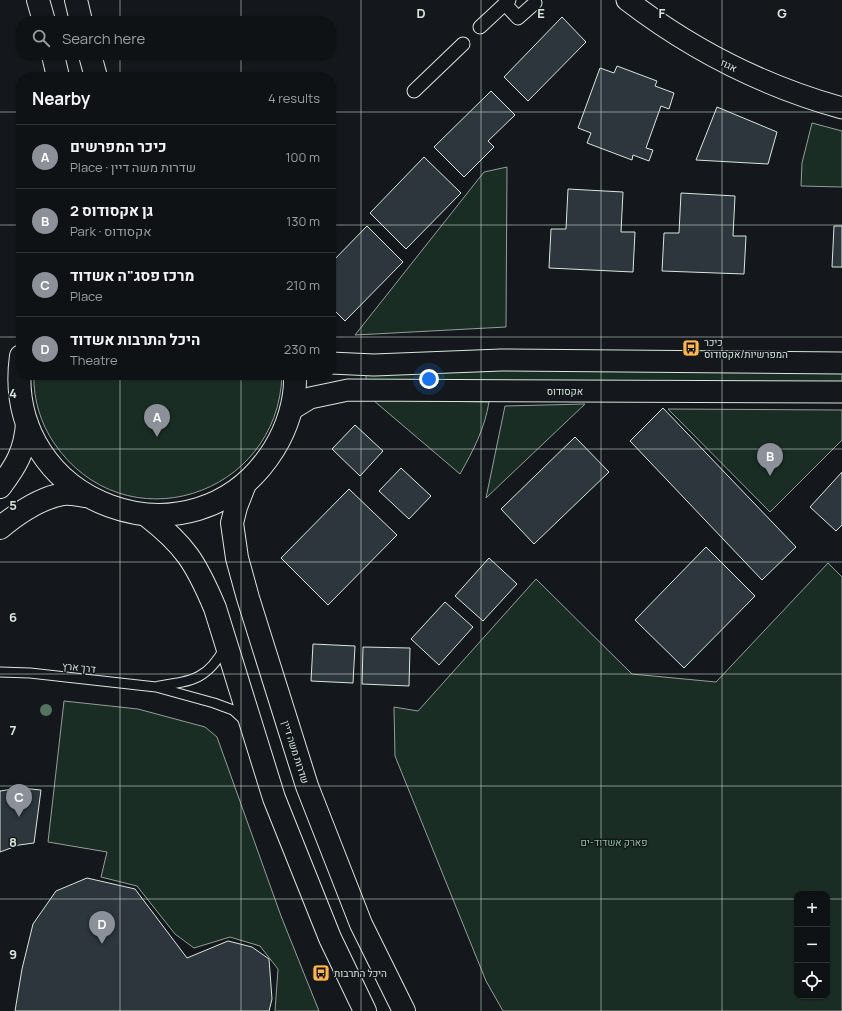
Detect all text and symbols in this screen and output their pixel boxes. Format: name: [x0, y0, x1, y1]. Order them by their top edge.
text: D: [416, 4, 426, 22]
text: E: [537, 4, 545, 22]
text: F: [659, 4, 666, 22]
text: G: [777, 4, 787, 22]
search box: [16, 16, 336, 60]
icon: search: [30, 27, 52, 49]
text: Search here: [62, 28, 145, 49]
street label: אגוז: [718, 55, 740, 75]
text: Nearby: [32, 87, 90, 110]
text: 4 results: [268, 89, 320, 107]
text: כיכר המפרשים: [70, 136, 167, 157]
text: A: [41, 148, 49, 166]
text: 100 m: [285, 148, 320, 166]
text: Place · שדרות משה דיין: [70, 158, 196, 176]
text: גן אקסודוס 2: [70, 200, 153, 221]
text: B: [41, 212, 49, 230]
text: 130 m: [286, 212, 320, 230]
text: Park · אקסודוס: [70, 222, 152, 240]
text: מרכז פסג"ה אשדוד: [70, 265, 194, 286]
text: C: [40, 276, 50, 294]
text: 210 m: [286, 276, 320, 294]
text: Place: [70, 287, 103, 305]
text: היכל התרבות אשדוד: [70, 329, 200, 350]
place label: כיכר המפרשיות/אקסודוס: [704, 335, 788, 361]
bus stop icon: כיכר המפרשיות/אקסודוס: [681, 338, 701, 358]
text: D: [40, 340, 50, 358]
text: 230 m: [284, 340, 320, 358]
text: Theatre: [70, 351, 118, 369]
your location: [419, 369, 439, 389]
text: 4: [9, 384, 17, 402]
street label: אקסודוס: [547, 384, 583, 398]
pin: A: [144, 404, 170, 437]
pin: B: [757, 443, 783, 476]
text: 5: [9, 496, 17, 514]
text: 6: [9, 608, 17, 626]
street label: דרך ארץ: [61, 658, 97, 676]
street label: שדרות משה דיין: [279, 719, 313, 785]
text: 7: [10, 721, 17, 739]
pin: C: [6, 784, 32, 817]
text: 8: [9, 833, 17, 851]
park label: פארק אשדוד-ים: [580, 835, 648, 849]
map controls: [794, 891, 830, 999]
button: +: [794, 891, 830, 927]
pin: D: [89, 911, 115, 944]
button: −: [794, 927, 830, 963]
text: 9: [9, 945, 17, 963]
bus stop icon: היכל התרבות: [311, 963, 331, 983]
button: locate: [794, 963, 830, 999]
place label: היכל התרבות: [334, 966, 387, 980]

